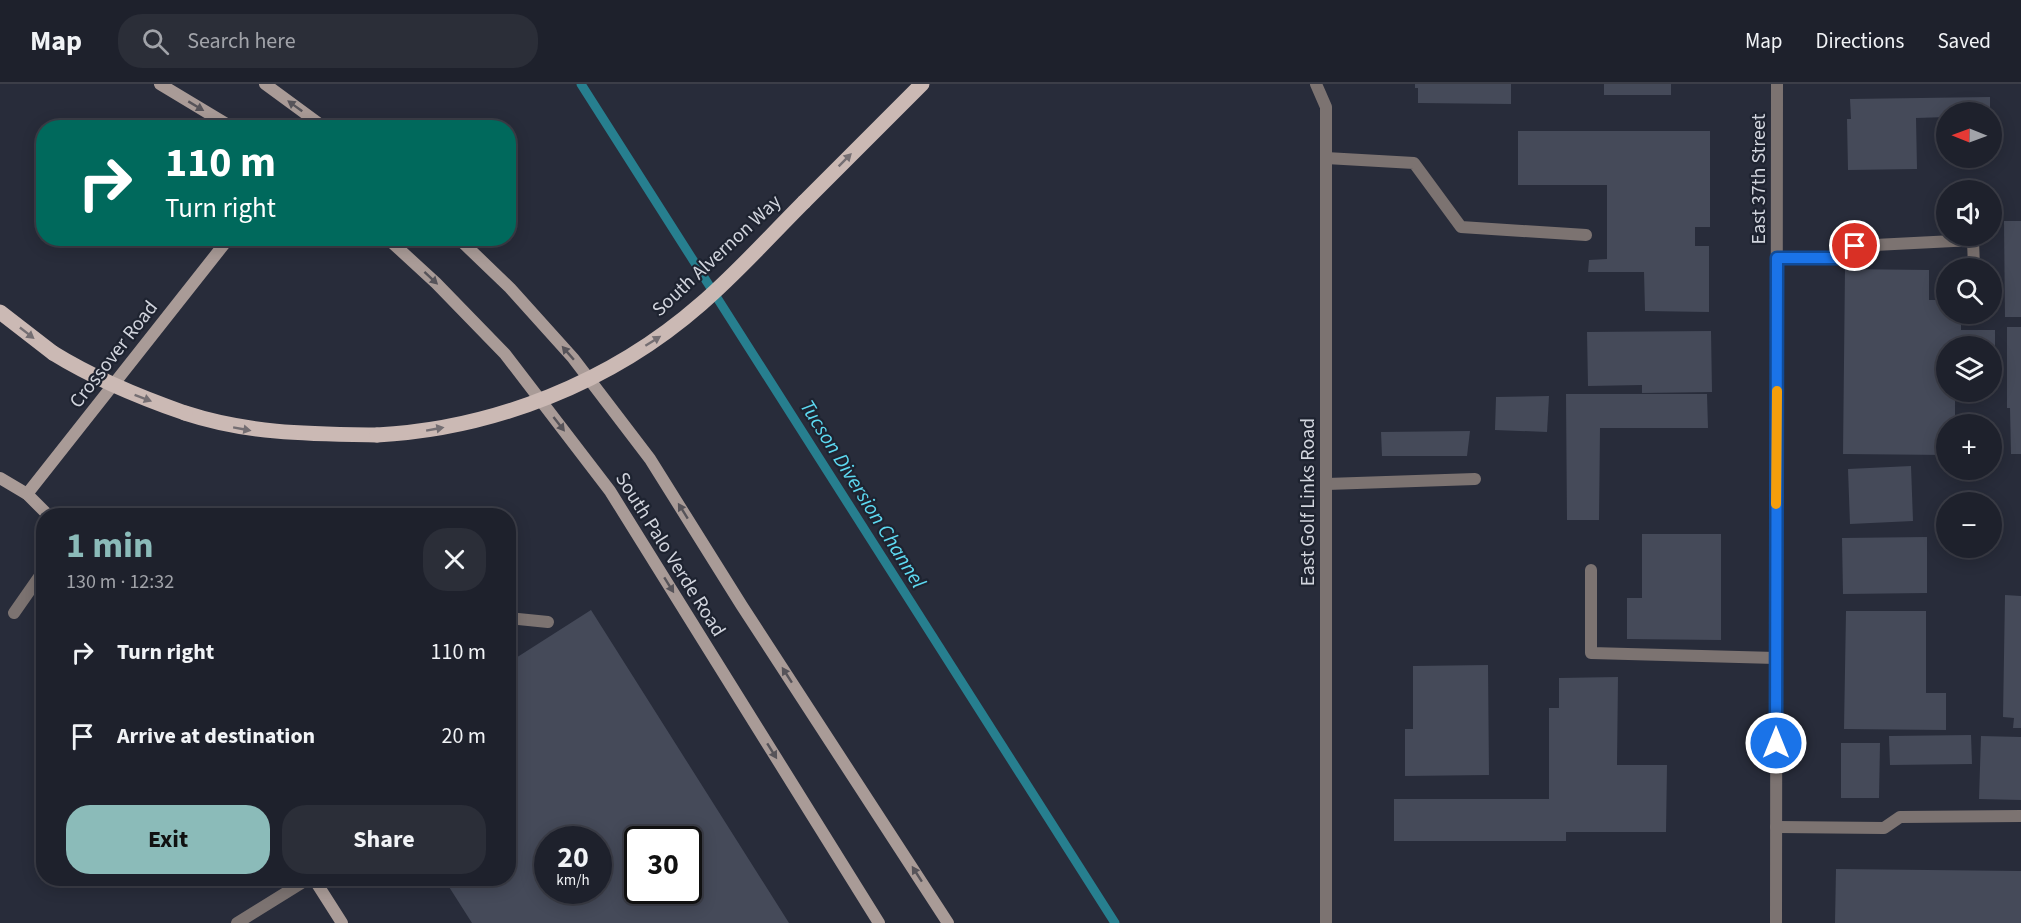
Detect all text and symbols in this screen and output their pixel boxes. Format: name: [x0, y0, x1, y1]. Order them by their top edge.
search box: [118, 14, 538, 68]
text: Map: [30, 21, 82, 61]
icon: search: [139, 25, 172, 58]
text: Search here: [187, 25, 296, 57]
text: Map: [1745, 26, 1783, 56]
text: Directions: [1816, 26, 1904, 56]
text: Saved: [1937, 26, 1991, 56]
one-way arrow: [188, 100, 204, 111]
one-way arrow: [288, 100, 304, 112]
north arrow: [1936, 102, 2002, 168]
map controls: [1936, 102, 2002, 558]
street label: East 37th Street: [1745, 113, 1773, 245]
text: 110 m: [165, 133, 276, 193]
icon: right: [66, 144, 144, 222]
one-way arrow: [838, 154, 852, 168]
button: sound: [1936, 180, 2002, 246]
street label: South Alvernon Way: [646, 188, 788, 323]
text: Turn right: [165, 189, 276, 228]
pin: [1829, 220, 1880, 271]
icon: arrive: [1838, 229, 1871, 262]
button: search: [1936, 258, 2002, 324]
one-way arrow: [423, 271, 438, 285]
street label: Crossover Road: [63, 295, 165, 414]
one-way arrow: [19, 326, 34, 338]
one-way arrow: [645, 335, 661, 346]
button: layers: [1936, 336, 2002, 402]
one-way arrow: [562, 346, 575, 361]
one-way arrow: [134, 394, 152, 403]
water label: Tucson Diversion Channel: [793, 394, 934, 595]
button: +: [1936, 414, 2002, 480]
one-way arrow: [553, 416, 565, 432]
street label: East Golf Links Road: [1294, 418, 1322, 586]
one-way arrow: [232, 424, 251, 433]
one-way arrow: [426, 424, 445, 433]
street label: South Palo Verde Road: [608, 467, 732, 642]
button: −: [1936, 492, 2002, 558]
one-way arrow: [677, 503, 688, 519]
text: 1 min: [66, 520, 154, 571]
button: close: [423, 528, 486, 591]
text: 130 m · 12:32: [66, 568, 174, 596]
one-way arrow: [663, 577, 674, 593]
icon: right: [66, 636, 99, 669]
text: Turn right: [117, 636, 214, 668]
text: 110 m: [431, 636, 486, 668]
one-way arrow: [781, 668, 793, 684]
position arrow: [1744, 711, 1808, 775]
icon: arrive: [66, 720, 99, 753]
text: Arrive at destination: [117, 720, 315, 752]
text: 20 m: [441, 720, 486, 752]
one-way arrow: [766, 743, 777, 759]
button: Exit: [66, 805, 270, 874]
button: Share: [282, 805, 486, 874]
speed limit sign: 30: [624, 826, 702, 904]
text: 20: [557, 836, 589, 879]
one-way arrow: [911, 866, 922, 882]
text: km/h: [556, 870, 590, 891]

